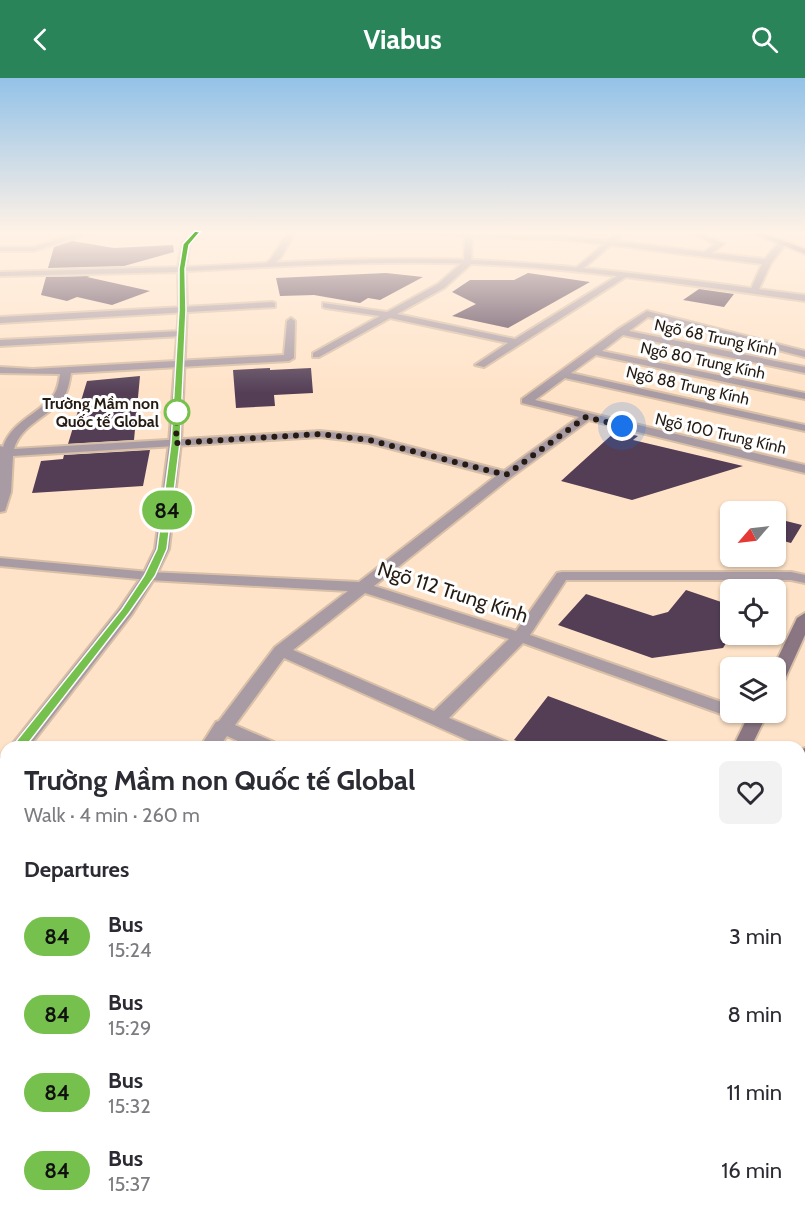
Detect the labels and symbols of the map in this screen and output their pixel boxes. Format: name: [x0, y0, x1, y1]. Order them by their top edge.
street label: Ngõ 68 Trung Kính: [653, 315, 779, 360]
street label: Ngõ 80 Trung Kính: [639, 338, 767, 383]
street label: Ngõ 88 Trung Kính: [624, 362, 751, 409]
place label: Trường Mầm non Quốc tế Global: [42, 394, 159, 431]
marker: Trường Mầm non Quốc tế Global: [164, 399, 190, 425]
street label: Ngõ 100 Trung Kính: [653, 409, 788, 458]
your location: [607, 411, 637, 441]
line badge: 84: [140, 490, 194, 530]
north arrow: [720, 501, 786, 567]
street label: Ngõ 112 Trung Kính: [375, 556, 531, 628]

